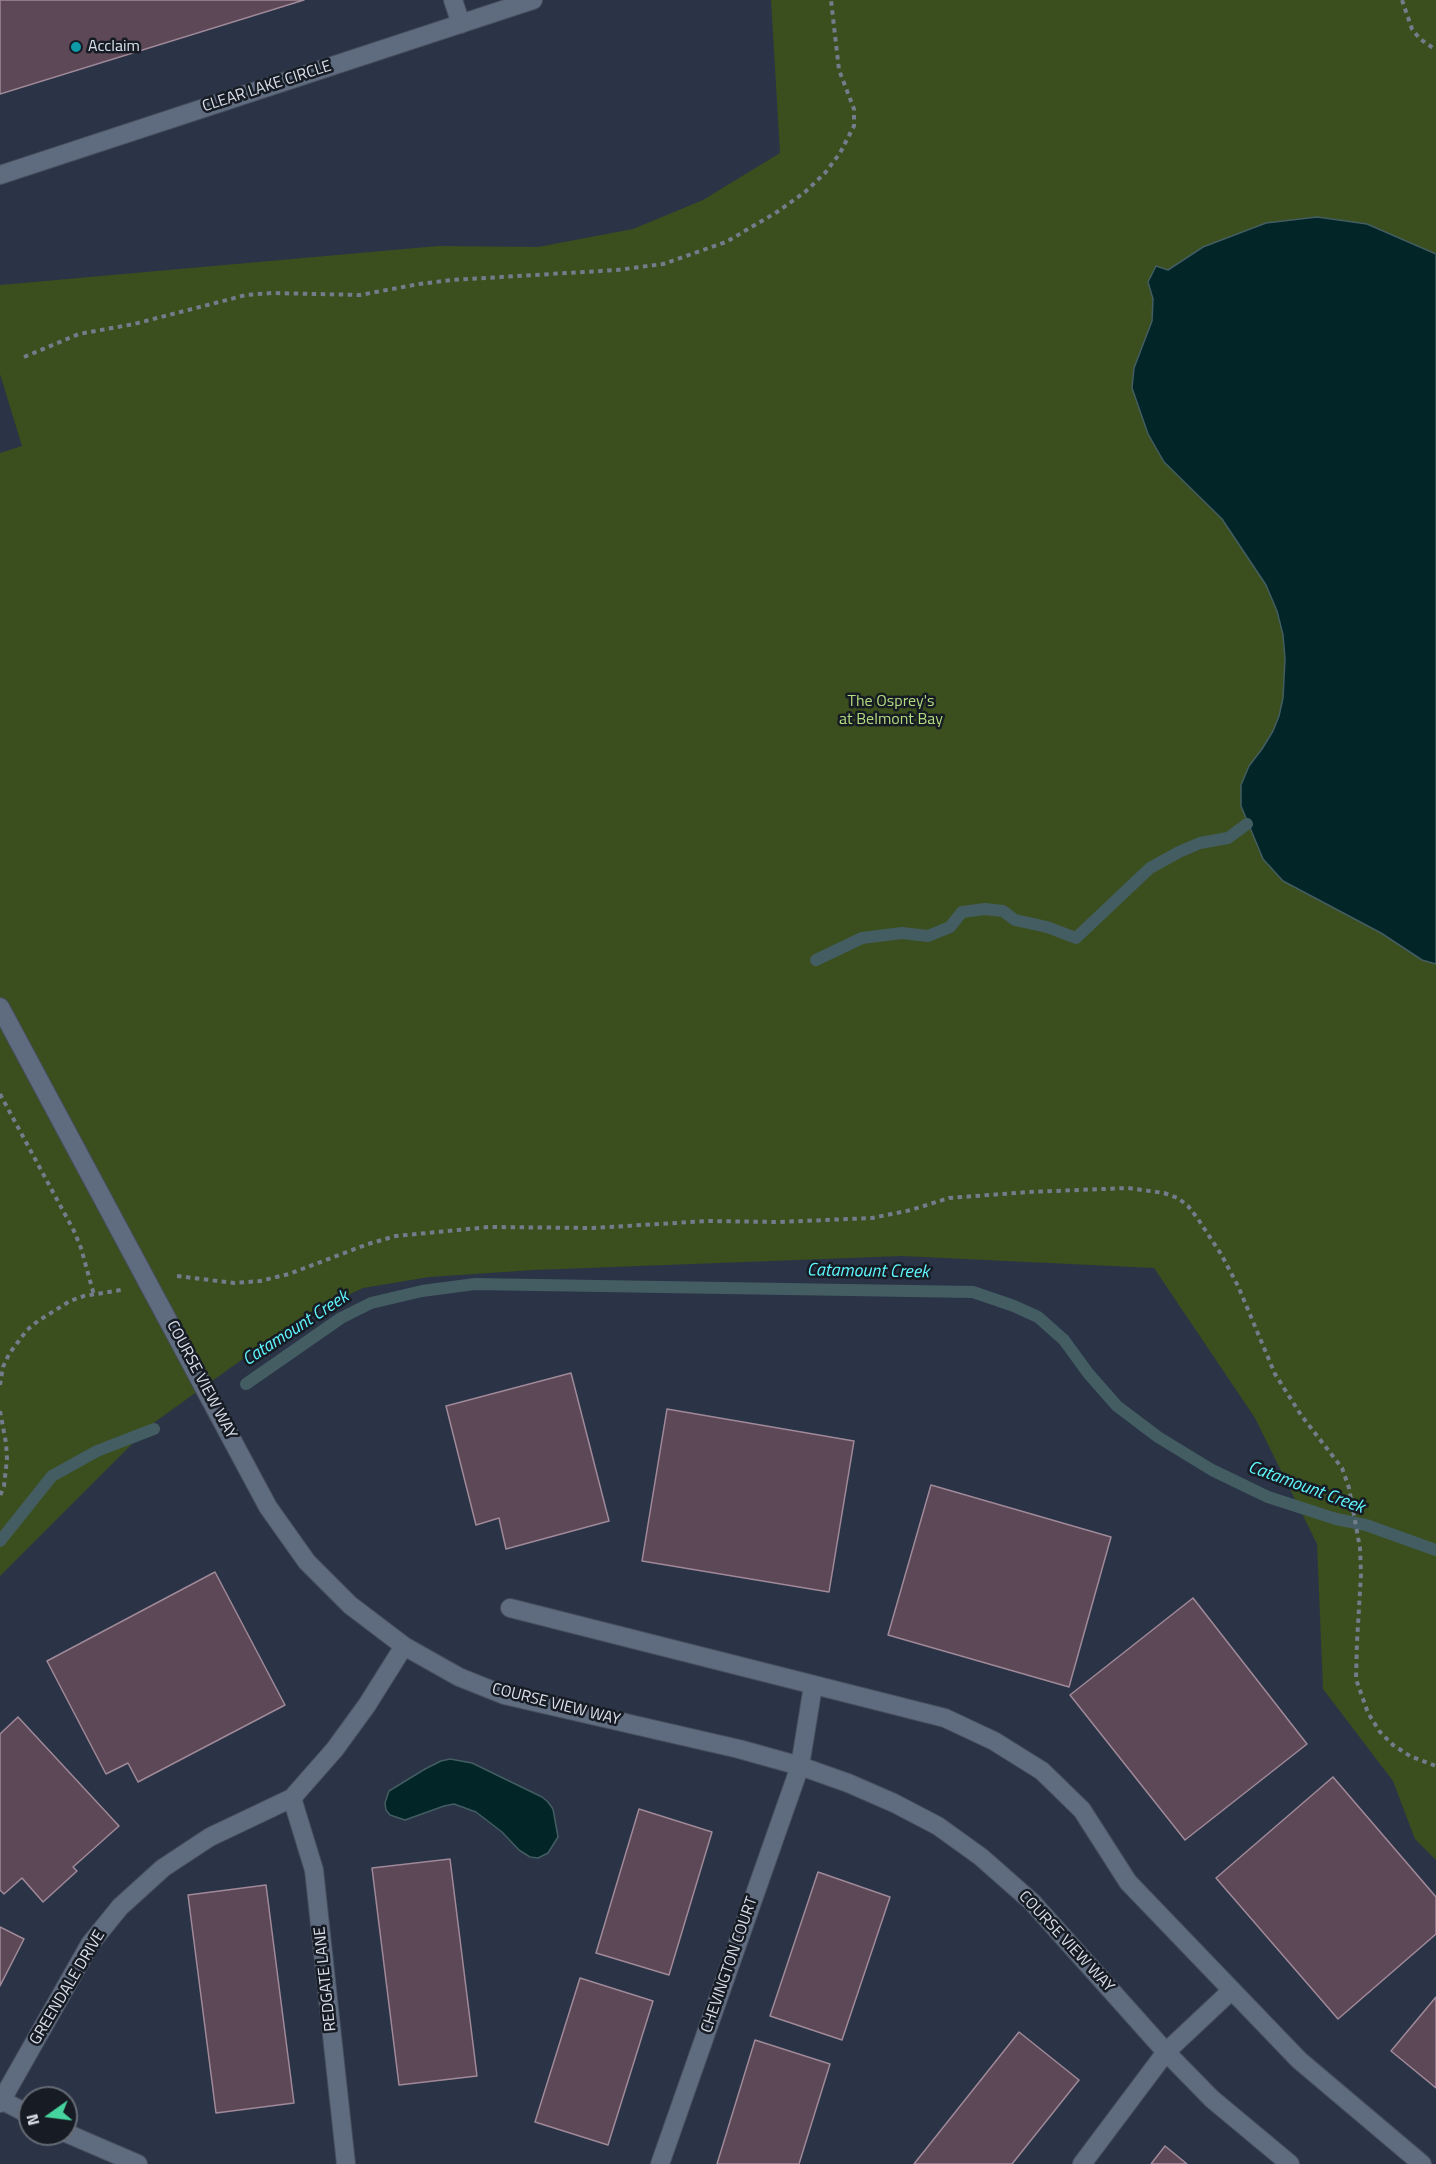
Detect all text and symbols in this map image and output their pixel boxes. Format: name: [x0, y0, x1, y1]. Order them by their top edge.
place label: Acclaim: [88, 37, 140, 57]
marker: Acclaim: [69, 40, 83, 54]
street label: CLEAR LAKE CIRCLE: [200, 57, 334, 117]
park label: The Osprey's at Belmont Bay: [839, 692, 943, 730]
water label: Catamount Creek: [807, 1260, 929, 1284]
water label: Catamount Creek: [239, 1287, 353, 1371]
street label: COURSE VIEW WAY: [162, 1318, 240, 1442]
water label: Catamount Creek: [1245, 1457, 1367, 1519]
street label: COURSE VIEW WAY: [490, 1680, 622, 1730]
street label: COURSE VIEW WAY: [1014, 1887, 1118, 1997]
street label: CHEVINGTON COURT: [698, 1894, 762, 2036]
street label: REDGATE LANE: [311, 1926, 341, 2032]
street label: GREENDALE DRIVE: [26, 1927, 110, 2049]
north arrow: [18, 2086, 78, 2146]
text: N: [19, 2112, 45, 2128]

